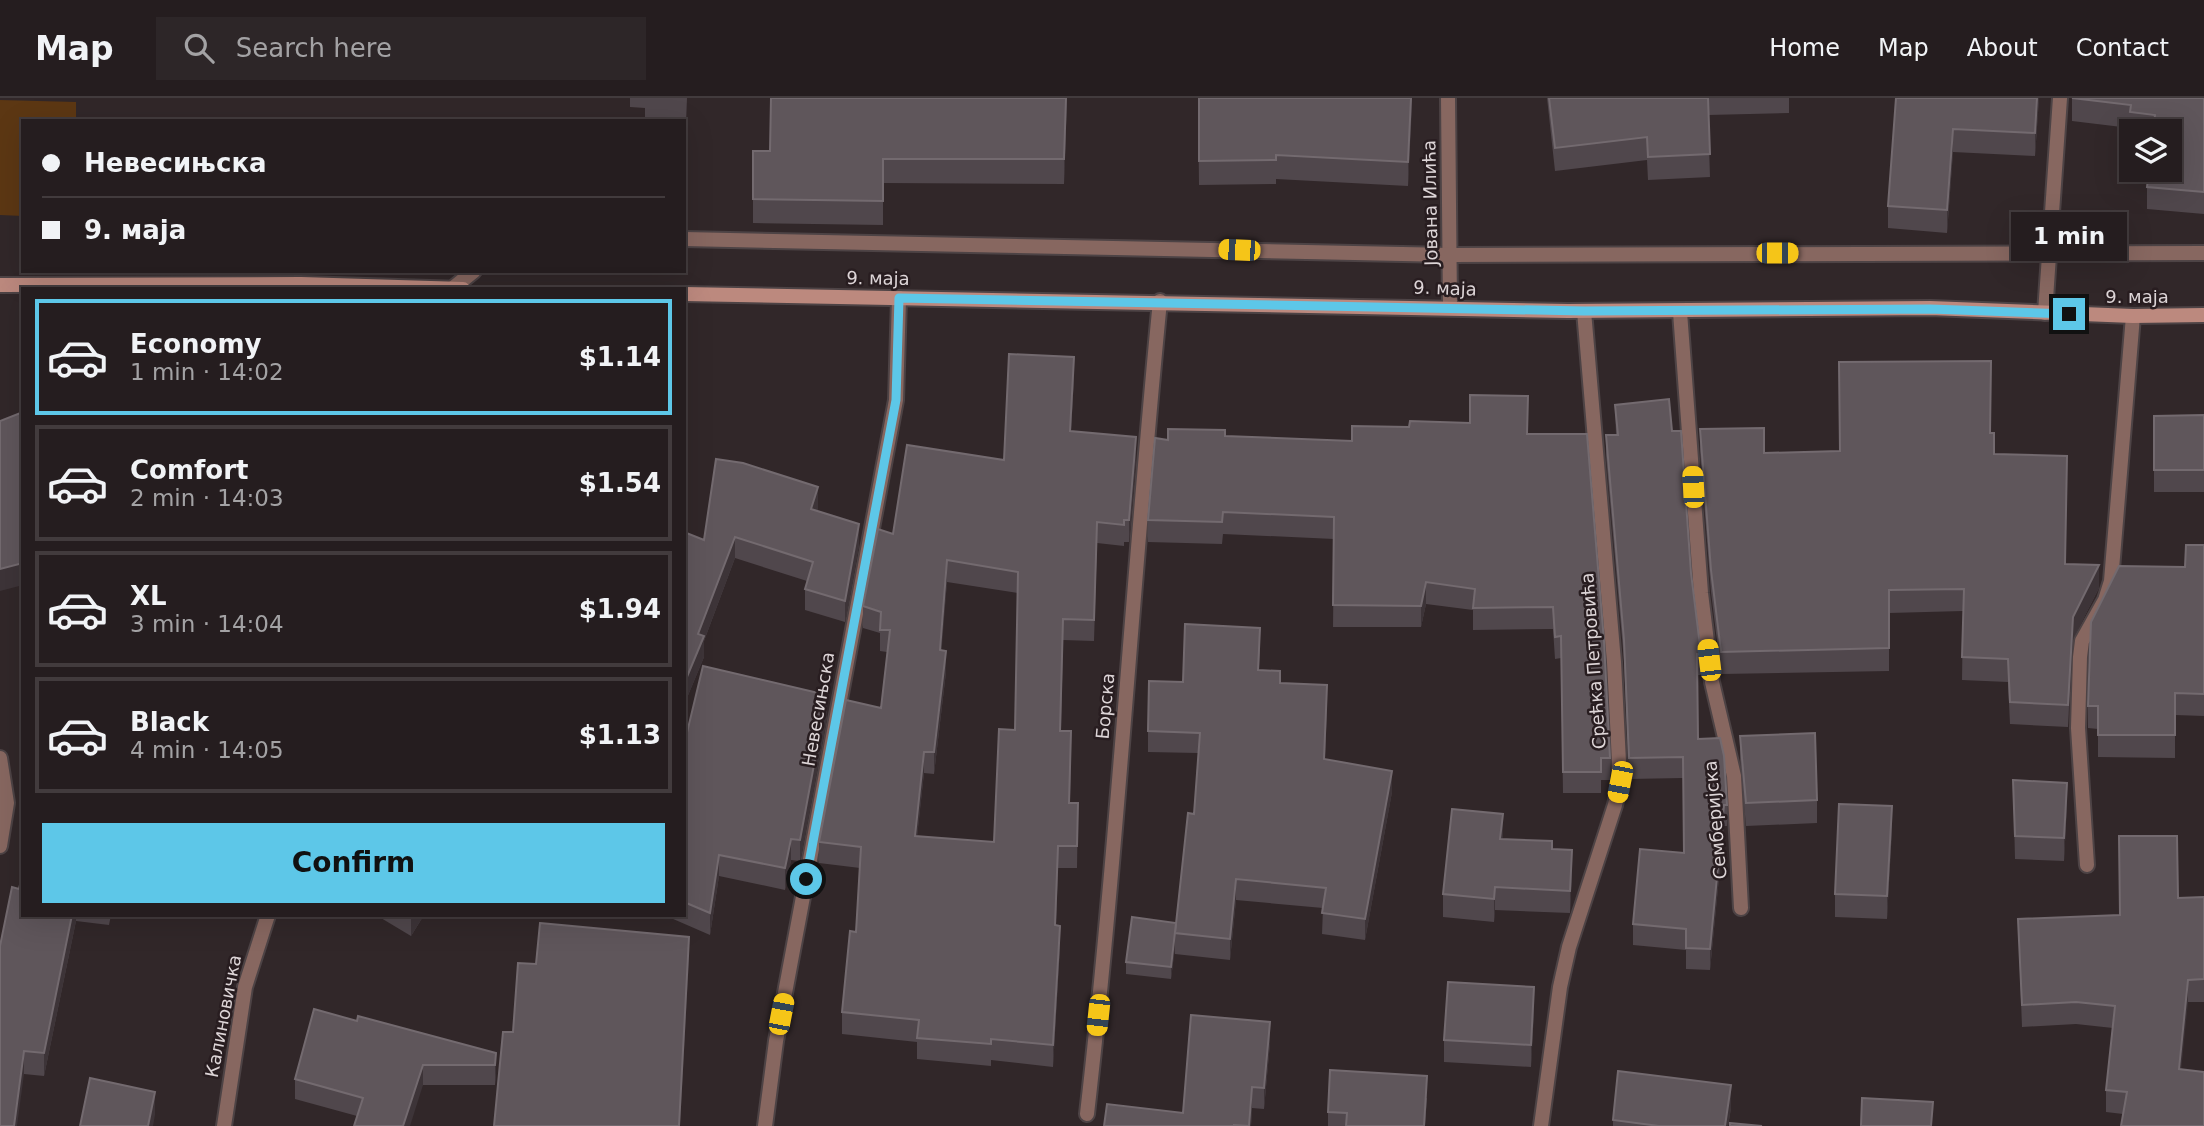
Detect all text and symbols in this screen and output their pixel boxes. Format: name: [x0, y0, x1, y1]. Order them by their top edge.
search box: [156, 17, 646, 80]
text: Map: [35, 29, 114, 68]
icon: search: [180, 29, 218, 67]
text: Search here: [236, 33, 392, 63]
text: Home: [1769, 34, 1840, 62]
text: Map: [1878, 34, 1929, 62]
text: About: [1967, 34, 2038, 62]
text: Contact: [2076, 34, 2169, 62]
map controls: [2119, 119, 2182, 182]
button: layers: [2119, 119, 2182, 182]
street label: Јована Илића: [1418, 140, 1442, 267]
text: Невесињска: [84, 148, 267, 178]
callout: 1 min: [2011, 212, 2127, 262]
text: 9. маја: [84, 215, 186, 245]
text: 1 min: [2033, 223, 2105, 249]
car: [1218, 239, 1261, 261]
car: [1757, 243, 1799, 264]
street label: 9. маја: [846, 267, 910, 289]
street label: 9. маја: [1413, 276, 1477, 300]
street label: 9. маја: [2105, 286, 2169, 307]
route end: [2053, 298, 2085, 330]
icon: car: [46, 326, 109, 389]
text: Economy: [130, 329, 261, 359]
text: $1.14: [579, 342, 661, 372]
text: 1 min · 14:02: [130, 359, 284, 385]
icon: car: [46, 452, 109, 515]
text: Comfort: [130, 455, 248, 485]
car: [1682, 465, 1705, 509]
text: $1.54: [579, 468, 661, 498]
text: 2 min · 14:03: [130, 485, 284, 511]
street label: Срећка Петровића: [1576, 572, 1610, 750]
icon: car: [46, 578, 109, 641]
text: XL: [130, 581, 167, 611]
text: $1.94: [579, 594, 661, 624]
text: 3 min · 14:04: [130, 611, 284, 637]
car: [1697, 638, 1722, 682]
street label: Невесињска: [798, 650, 838, 768]
street label: Борска: [1092, 672, 1118, 740]
icon: car: [46, 704, 109, 767]
text: Black: [130, 707, 209, 737]
text: $1.13: [579, 720, 661, 750]
text: 4 min · 14:05: [130, 737, 284, 763]
car: [1606, 759, 1635, 805]
street label: Семберијска: [1699, 760, 1731, 880]
button: Confirm: [42, 823, 665, 903]
route start: [790, 863, 822, 895]
street label: Калиновичка: [201, 953, 245, 1079]
car: [767, 991, 796, 1037]
car: [1086, 993, 1111, 1037]

